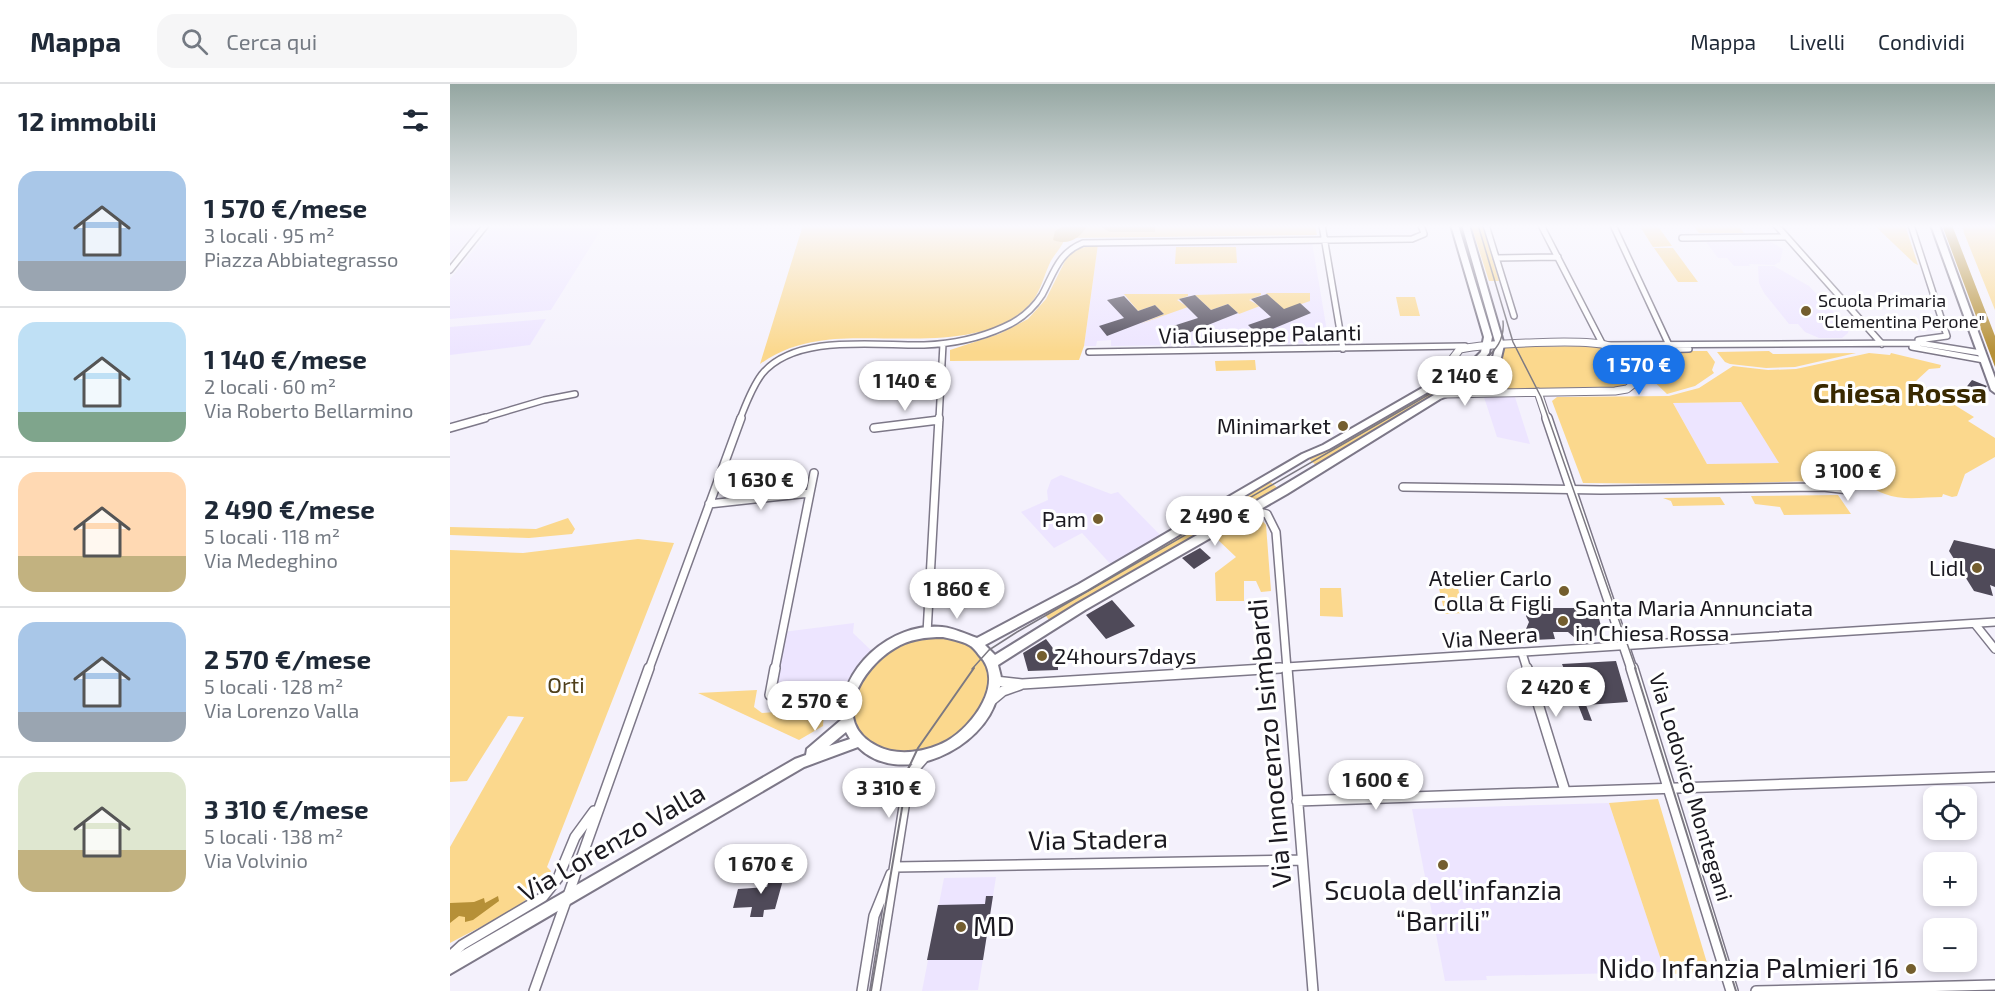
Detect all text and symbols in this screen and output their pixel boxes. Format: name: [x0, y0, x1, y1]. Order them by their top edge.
search box: [157, 14, 577, 68]
text: Mappa: [30, 24, 121, 58]
icon: search: [178, 25, 211, 58]
text: Cerca qui: [226, 28, 317, 54]
text: Mappa: [1690, 29, 1756, 54]
text: Livelli: [1789, 29, 1845, 54]
text: Condividi: [1878, 29, 1965, 54]
icon: filters: [399, 104, 432, 137]
text: 12 immobili: [18, 105, 157, 136]
text: 1 570 €/mese: [204, 192, 367, 223]
icon: home: [66, 195, 138, 267]
text: 3 locali · 95 m²: [204, 223, 335, 247]
text: Piazza Abbiategrasso: [204, 247, 398, 271]
place label: Scuola Primaria "Clementina Perone": [1818, 289, 1985, 332]
marker: Scuola Primaria "Clementina Perone": [1799, 304, 1813, 318]
street label: Via Giuseppe Palanti: [1158, 318, 1362, 348]
text: 1 140 €/mese: [204, 343, 367, 374]
pin: 1 570 €: [1584, 345, 1694, 396]
icon: home: [66, 346, 138, 418]
text: 1 570 €: [1607, 352, 1671, 376]
pin: 2 140 €: [1410, 356, 1520, 407]
pin: 1 140 €: [850, 361, 960, 412]
text: 2 140 €: [1431, 363, 1499, 387]
text: 1 140 €: [873, 368, 937, 392]
text: 2 locali · 60 m²: [204, 374, 336, 398]
district label: Chiesa Rossa: [1813, 375, 1987, 409]
text: Via Roberto Bellarmino: [204, 398, 413, 422]
place label: Minimarket: [1217, 412, 1331, 438]
marker: Minimarket: [1336, 419, 1350, 433]
pin: 3 100 €: [1793, 451, 1903, 502]
text: 3 100 €: [1815, 458, 1881, 482]
pin: 1 630 €: [706, 460, 816, 511]
text: 1 630 €: [728, 467, 794, 491]
text: 2 490 €/mese: [204, 493, 375, 524]
icon: home: [66, 496, 138, 568]
pin: 2 490 €: [1160, 496, 1270, 547]
text: 2 490 €: [1180, 503, 1250, 527]
place label: Pam: [1042, 505, 1086, 531]
marker: Pam: [1091, 512, 1105, 526]
text: 5 locali · 118 m²: [204, 524, 340, 548]
text: Via Medeghino: [204, 548, 338, 572]
place label: Lidl: [1929, 554, 1965, 580]
marker: Lidl: [1970, 561, 1984, 575]
place label: Atelier Carlo Colla & Figli: [1429, 564, 1552, 615]
pin: 1 860 €: [902, 569, 1012, 620]
text: 1 860 €: [924, 576, 991, 600]
marker: Atelier Carlo Colla & Figli: [1557, 584, 1571, 598]
place label: Santa Maria Annunciata in Chiesa Rossa: [1575, 594, 1813, 645]
street label: Via Innocenzo Isimbardi: [1239, 597, 1297, 889]
marker: Santa Maria Annunciata in Chiesa Rossa: [1556, 614, 1570, 628]
street label: Via Neera: [1441, 620, 1539, 652]
place label: 24hours7days: [1054, 642, 1196, 668]
text: 2 570 €/mese: [204, 643, 371, 674]
icon: home: [66, 646, 138, 718]
marker: 24hours7days: [1035, 649, 1049, 663]
pin: 2 420 €: [1501, 667, 1611, 718]
street label: Via Lodovico Montegani: [1645, 670, 1739, 904]
park label: Orti: [547, 671, 585, 697]
text: 5 locali · 128 m²: [204, 674, 343, 698]
text: 2 420 €: [1521, 674, 1591, 698]
pin: 2 570 €: [760, 681, 870, 732]
text: 2 570 €: [781, 688, 849, 712]
text: Via Lorenzo Valla: [204, 698, 359, 722]
pin: 1 600 €: [1321, 760, 1431, 811]
text: 1 600 €: [1342, 767, 1410, 791]
pin: 3 310 €: [834, 768, 944, 819]
street label: Via Lorenzo Valla: [512, 775, 710, 908]
text: 3 310 €: [856, 775, 922, 799]
map controls: [1923, 786, 1977, 972]
button: locate: [1923, 786, 1977, 840]
text: 3 310 €/mese: [204, 793, 369, 824]
icon: home: [66, 796, 138, 868]
street label: Via Stadera: [1028, 821, 1168, 855]
text: 5 locali · 138 m²: [204, 824, 343, 848]
pin: 1 670 €: [706, 844, 816, 895]
text: Via Volvinio: [204, 848, 308, 872]
text: 1 670 €: [728, 851, 794, 875]
button: +: [1923, 852, 1977, 906]
marker: Scuola dell’infanzia “Barrili”: [1436, 858, 1450, 872]
place label: Scuola dell’infanzia “Barrili”: [1324, 873, 1562, 936]
place label: MD: [973, 909, 1015, 941]
button: −: [1923, 918, 1977, 972]
marker: MD: [954, 920, 968, 934]
place label: Nido Infanzia Palmieri 16: [1598, 951, 1899, 983]
marker: Nido Infanzia Palmieri 16: [1904, 962, 1918, 976]

